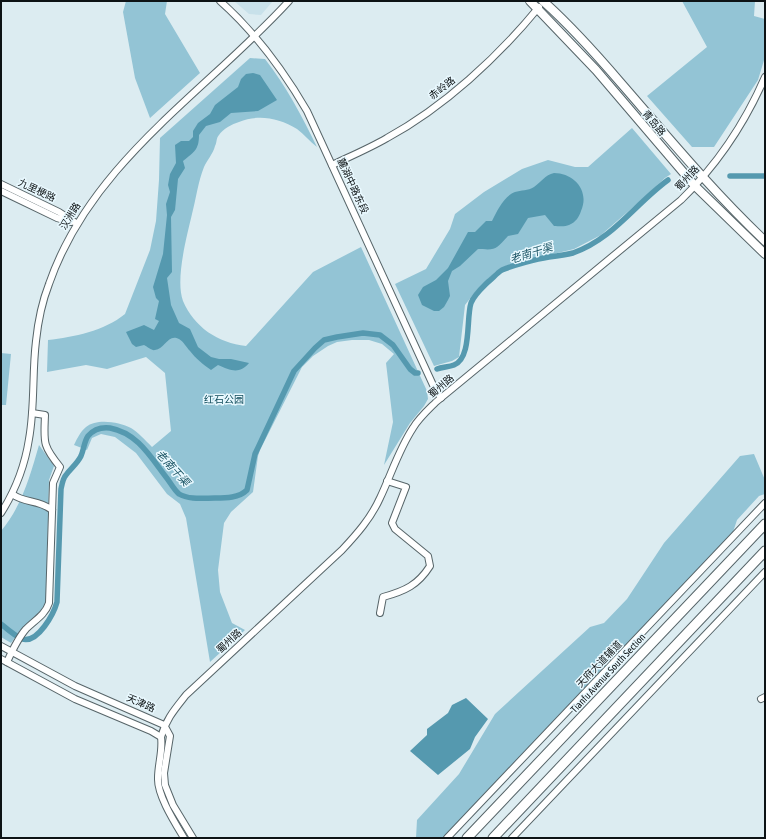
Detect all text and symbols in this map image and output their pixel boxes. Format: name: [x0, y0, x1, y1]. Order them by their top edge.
street label: 赤岭路: [427, 74, 457, 102]
street label: 青岛路: [640, 108, 668, 138]
street label: 麓湖中路东段: [335, 156, 371, 216]
street label: 蜀州路: [673, 163, 701, 193]
street label: 九里梗路: [17, 177, 57, 203]
street label: 汉洲路: [57, 200, 83, 232]
water label: 老南干渠: [508, 240, 556, 265]
street label: 蜀州路: [426, 372, 456, 400]
park label: 红石公园: [204, 394, 244, 405]
water label: 老南干渠: [154, 448, 194, 490]
street label: 蜀州路: [214, 627, 244, 655]
street label: Tianfu Avenue South Section: [569, 631, 648, 715]
street label: 天府大道辅道: [574, 639, 624, 689]
street label: 天津路: [125, 692, 157, 714]

